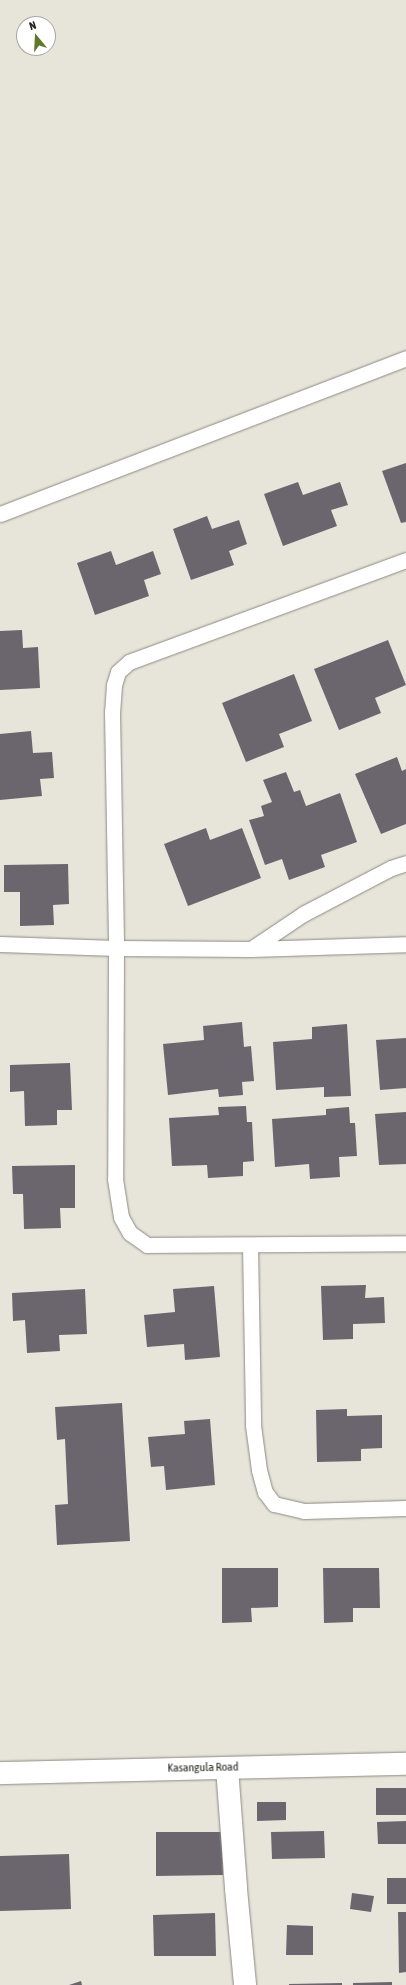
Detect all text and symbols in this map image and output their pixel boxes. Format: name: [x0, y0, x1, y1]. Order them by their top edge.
north arrow: [16, 16, 56, 56]
text: N: [28, 19, 38, 32]
street label: Kasangula Road: [167, 1760, 239, 1776]

